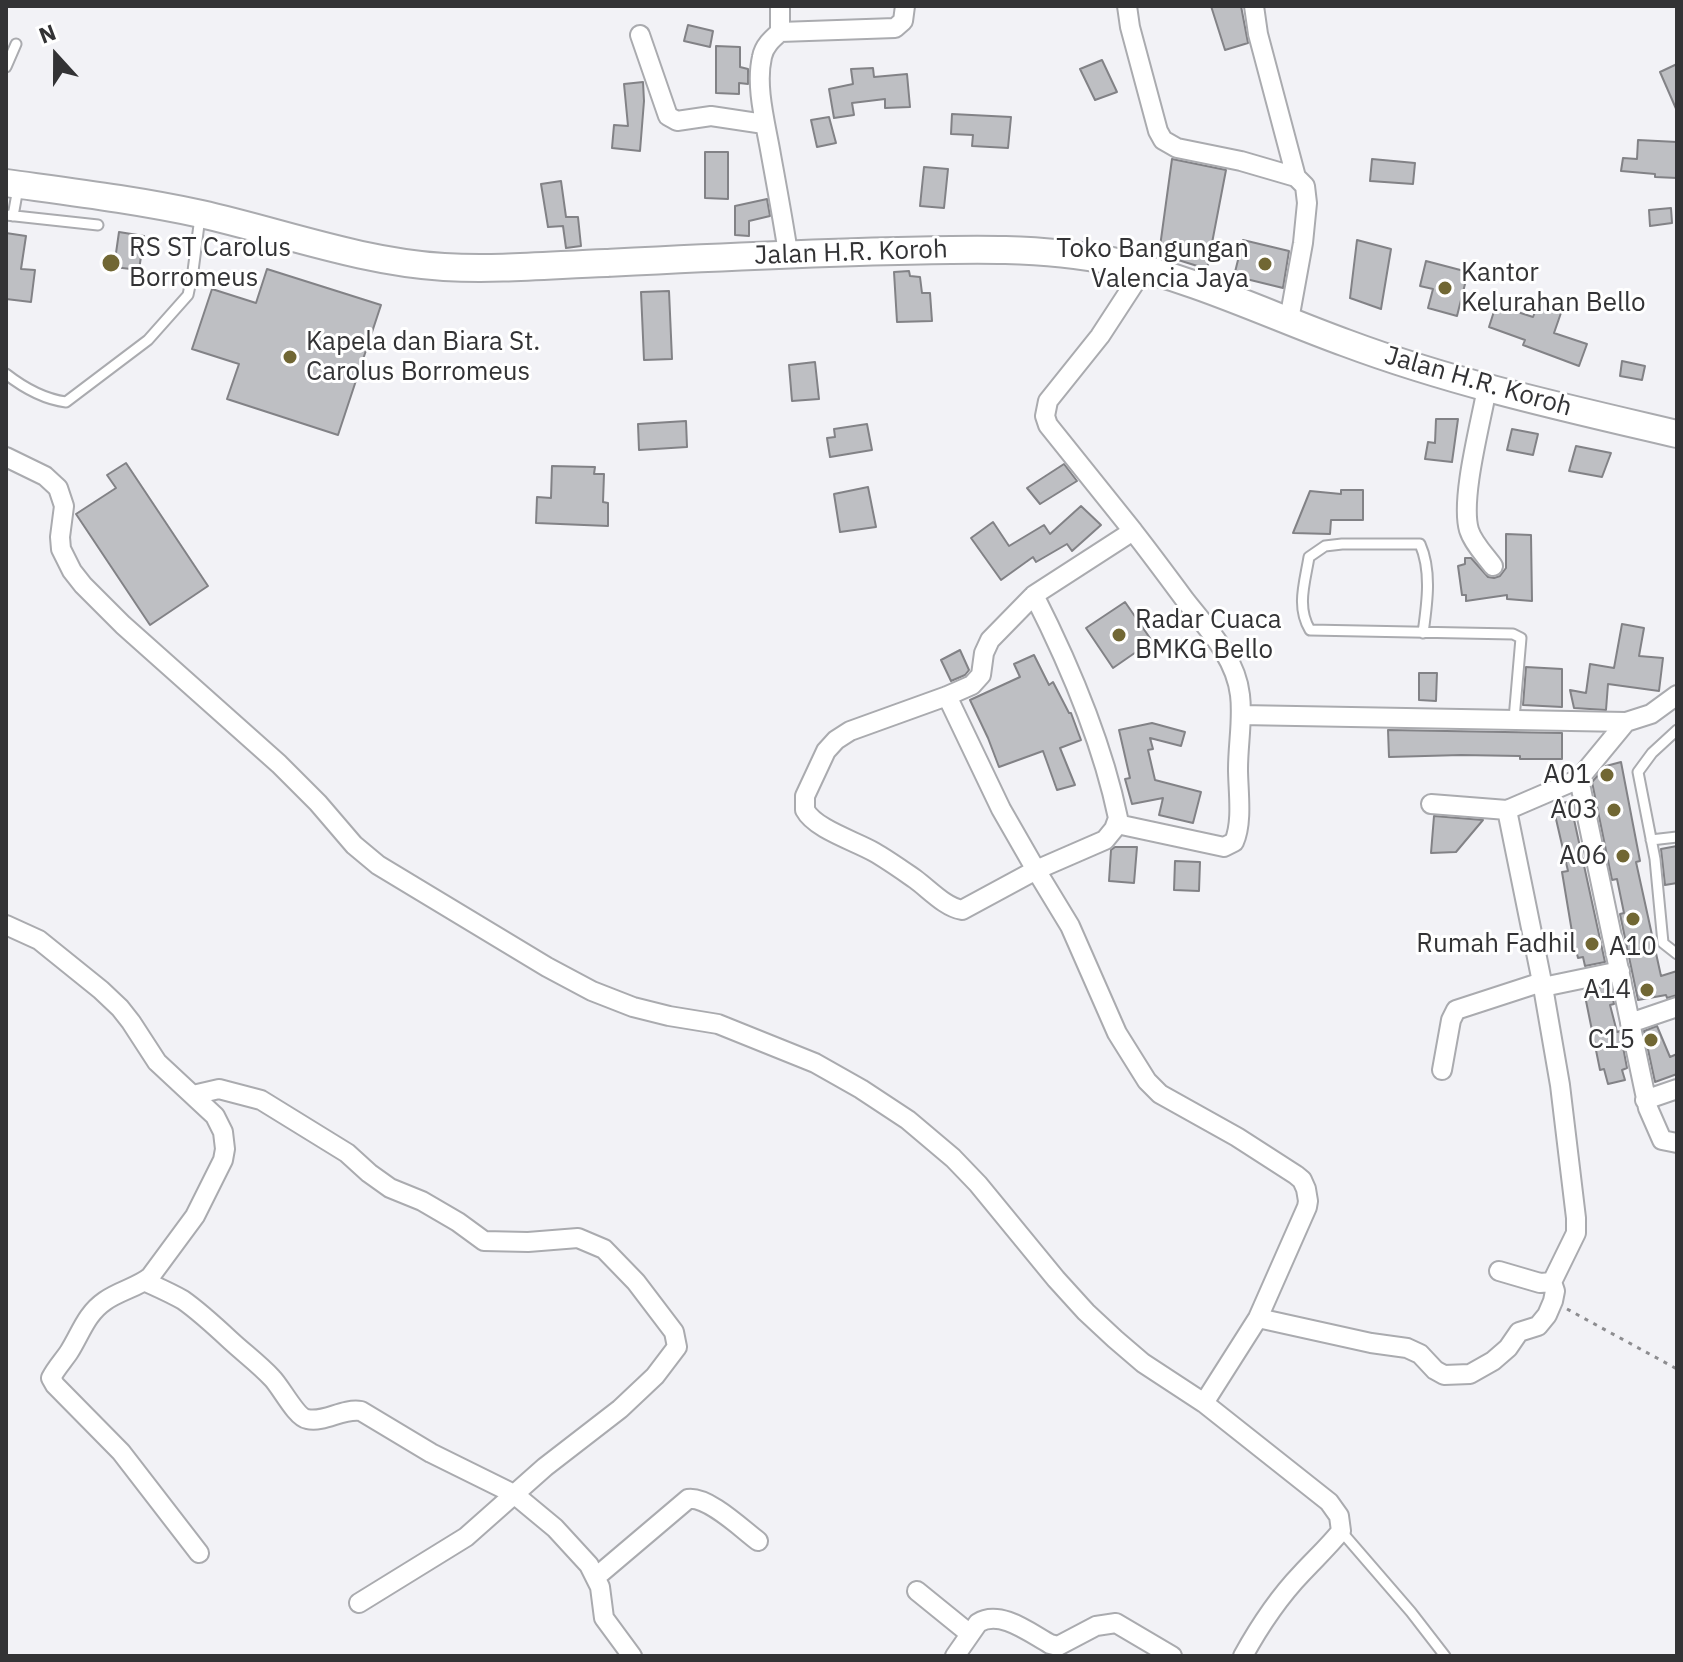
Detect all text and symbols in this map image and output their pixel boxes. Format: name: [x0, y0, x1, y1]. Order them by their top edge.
north arrow: [16, 16, 96, 96]
text: N: [35, 17, 60, 50]
place label: RS ST Carolus Borromeus: [129, 232, 291, 294]
place label: Toko Bangungan Valencia Jaya: [1056, 233, 1249, 294]
street label: Jalan H.R. Koroh: [754, 234, 948, 272]
marker: RS ST Carolus Borromeus: [100, 252, 122, 274]
marker: Toko Bangungan Valencia Jaya: [1256, 255, 1274, 273]
place label: Kantor Kelurahan Bello: [1461, 257, 1646, 318]
marker: Kantor Kelurahan Bello: [1436, 279, 1454, 297]
place label: Kapela dan Biara St. Carolus Borromeus: [306, 326, 540, 388]
street label: Jalan H.R. Koroh: [1381, 340, 1575, 424]
marker: Kapela dan Biara St. Carolus Borromeus: [281, 348, 299, 366]
place label: Radar Cuaca BMKG Bello: [1135, 604, 1282, 666]
marker: Radar Cuaca BMKG Bello: [1110, 626, 1128, 644]
place label: A01: [1543, 759, 1591, 791]
marker: A01: [1598, 766, 1616, 784]
place label: A03: [1550, 794, 1598, 826]
marker: A03: [1605, 801, 1623, 819]
place label: A06: [1559, 840, 1607, 872]
marker: A06: [1614, 847, 1632, 865]
marker: A10: [1624, 910, 1642, 928]
place label: Rumah Fadhil: [1416, 928, 1576, 960]
place label: A10: [1609, 931, 1657, 963]
marker: Rumah Fadhil: [1583, 935, 1601, 953]
place label: A14: [1583, 974, 1631, 1006]
marker: A14: [1638, 981, 1656, 999]
place label: C15: [1588, 1024, 1635, 1056]
marker: C15: [1642, 1031, 1660, 1049]

